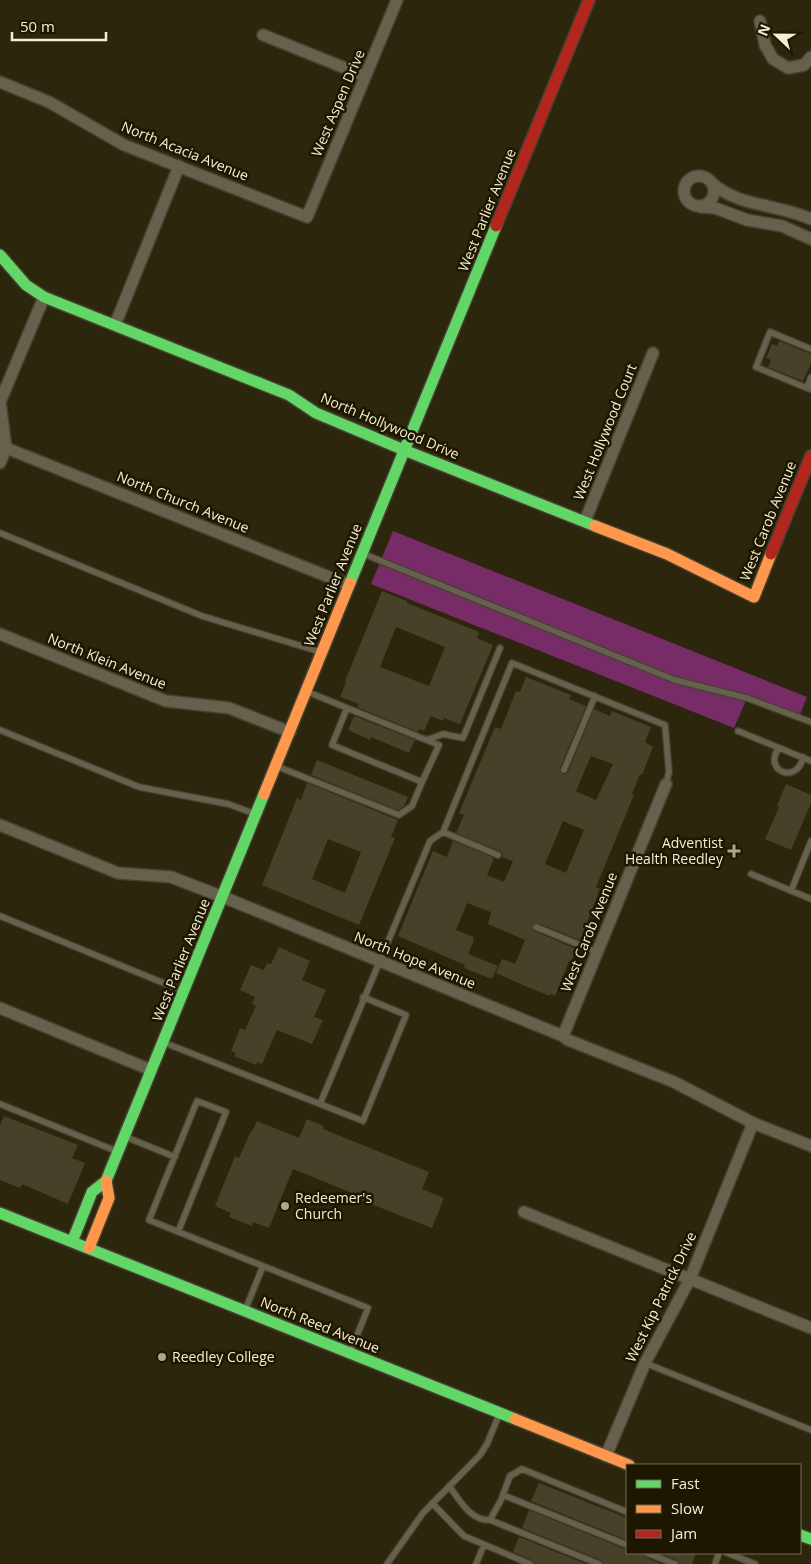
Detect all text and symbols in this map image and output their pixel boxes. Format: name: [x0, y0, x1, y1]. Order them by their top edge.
scale bar: [12, 10, 106, 42]
north arrow: [751, 10, 801, 60]
text: 50 m: [20, 16, 55, 36]
text: N: [753, 21, 774, 39]
street label: West Aspen Drive: [306, 46, 369, 159]
street label: North Acacia Avenue: [119, 116, 252, 185]
street label: West Parlier Avenue: [453, 145, 520, 274]
street label: West Hollywood Court: [569, 361, 641, 503]
street label: North Hollywood Drive: [318, 388, 463, 463]
street label: West Carob Avenue: [735, 458, 800, 584]
street label: North Church Avenue: [114, 466, 252, 537]
street label: West Parlier Avenue: [299, 520, 366, 649]
street label: North Klein Avenue: [45, 628, 169, 693]
place label: Adventist Health Reedley: [625, 833, 724, 868]
marker: Adventist Health Reedley: [727, 844, 741, 858]
street label: West Carob Avenue: [556, 869, 621, 995]
street label: West Parlier Avenue: [147, 895, 214, 1024]
street label: North Hope Avenue: [352, 926, 479, 993]
place label: Redeemer's Church: [295, 1188, 372, 1223]
marker: Redeemer's Church: [279, 1200, 291, 1212]
street label: West Kip Patrick Drive: [621, 1228, 700, 1365]
street label: North Reed Avenue: [258, 1292, 383, 1357]
place label: Reedley College: [172, 1347, 275, 1366]
marker: Reedley College: [156, 1351, 168, 1363]
legend: [626, 1464, 801, 1554]
text: Fast: [671, 1473, 700, 1493]
text: Slow: [671, 1498, 704, 1518]
text: Jam: [669, 1523, 697, 1543]

